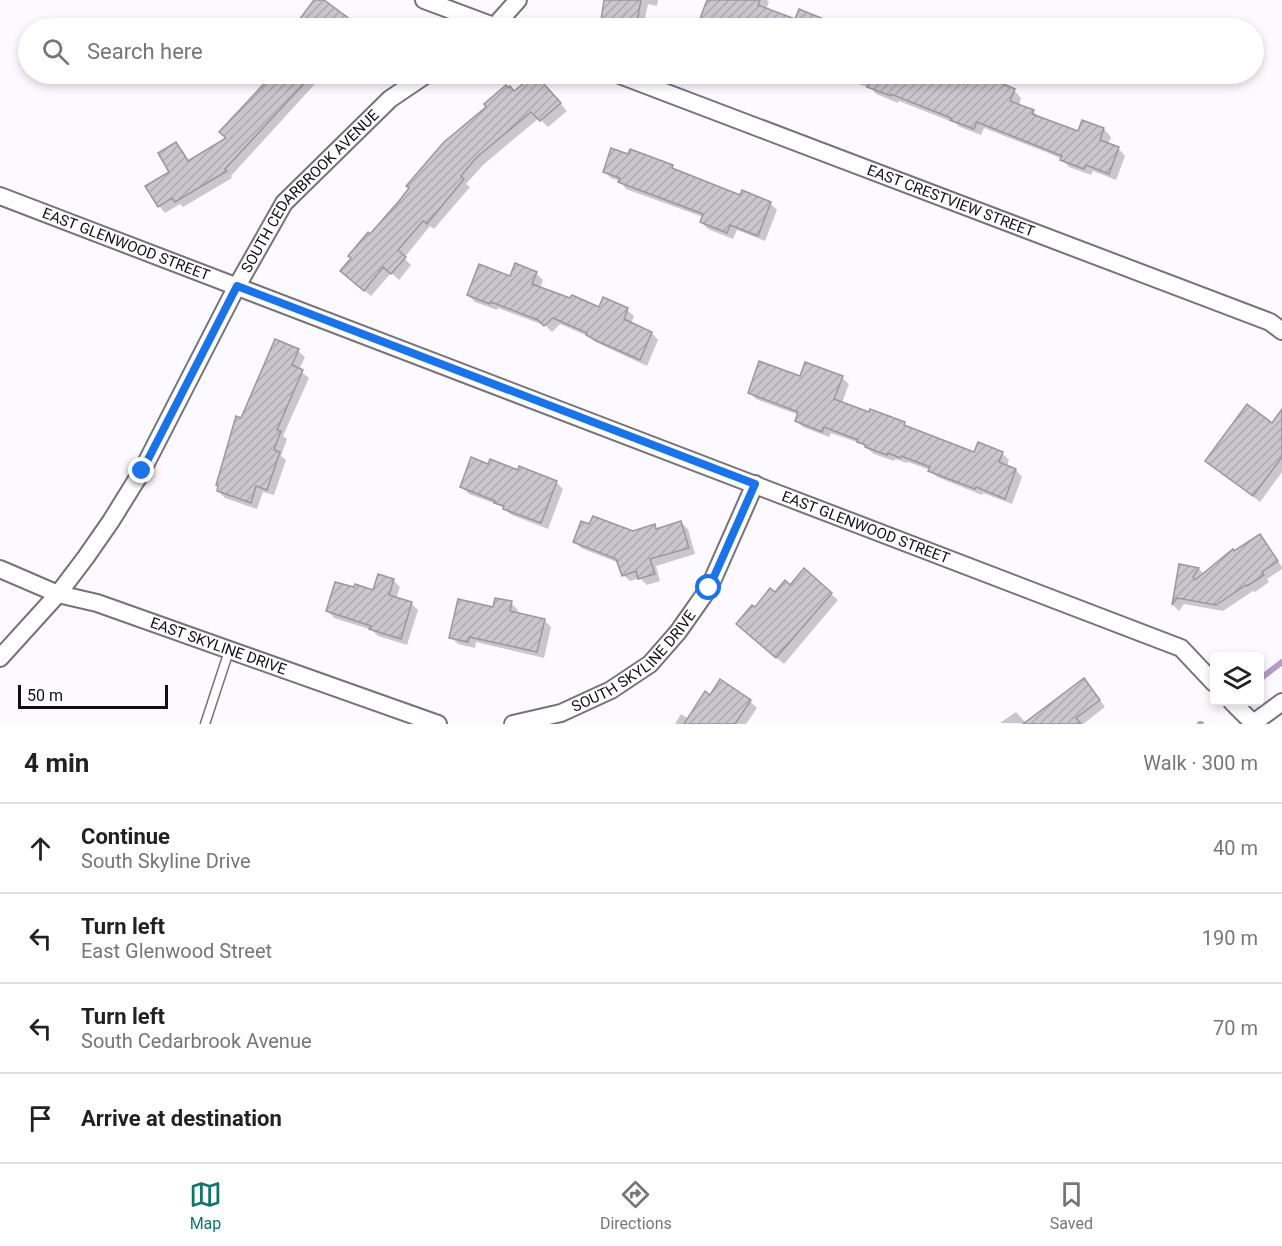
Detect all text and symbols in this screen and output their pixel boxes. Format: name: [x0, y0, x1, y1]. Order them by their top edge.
search box: [18, 18, 1264, 84]
icon: search: [39, 35, 72, 68]
text: Search here: [87, 39, 203, 64]
street label: SOUTH CEDARBROOK AVENUE: [237, 106, 383, 276]
street label: EAST CRESTVIEW STREET: [864, 161, 1037, 241]
street label: EAST GLENWOOD STREET: [40, 204, 212, 284]
route end: [128, 457, 154, 483]
street label: EAST GLENWOOD STREET: [779, 487, 952, 568]
route start: [695, 574, 721, 600]
street label: SOUTH SKYLINE DRIVE: [569, 606, 700, 716]
street label: EAST SKYLINE DRIVE: [148, 614, 289, 679]
map controls: [1210, 652, 1264, 706]
button: layers: [1210, 652, 1264, 706]
scale bar: [18, 682, 168, 710]
text: 50 m: [27, 686, 63, 705]
text: 4 min: [24, 748, 89, 778]
text: Walk · 300 m: [1143, 751, 1258, 775]
text: Continue: [81, 824, 170, 849]
icon: ahead: [24, 832, 57, 865]
text: 40 m: [1213, 836, 1258, 860]
text: South Skyline Drive: [81, 849, 251, 873]
text: Turn left: [81, 914, 165, 939]
icon: left: [24, 922, 57, 955]
text: 190 m: [1202, 926, 1258, 950]
text: East Glenwood Street: [81, 939, 272, 963]
text: Turn left: [81, 1004, 165, 1029]
icon: left: [24, 1012, 57, 1045]
text: 70 m: [1213, 1016, 1258, 1040]
text: South Cedarbrook Avenue: [81, 1029, 312, 1053]
icon: arrive: [24, 1102, 57, 1135]
text: Arrive at destination: [81, 1106, 282, 1131]
tab: Map: [189, 1178, 222, 1233]
tab: Directions: [600, 1178, 672, 1233]
tab: Saved: [1050, 1178, 1093, 1233]

